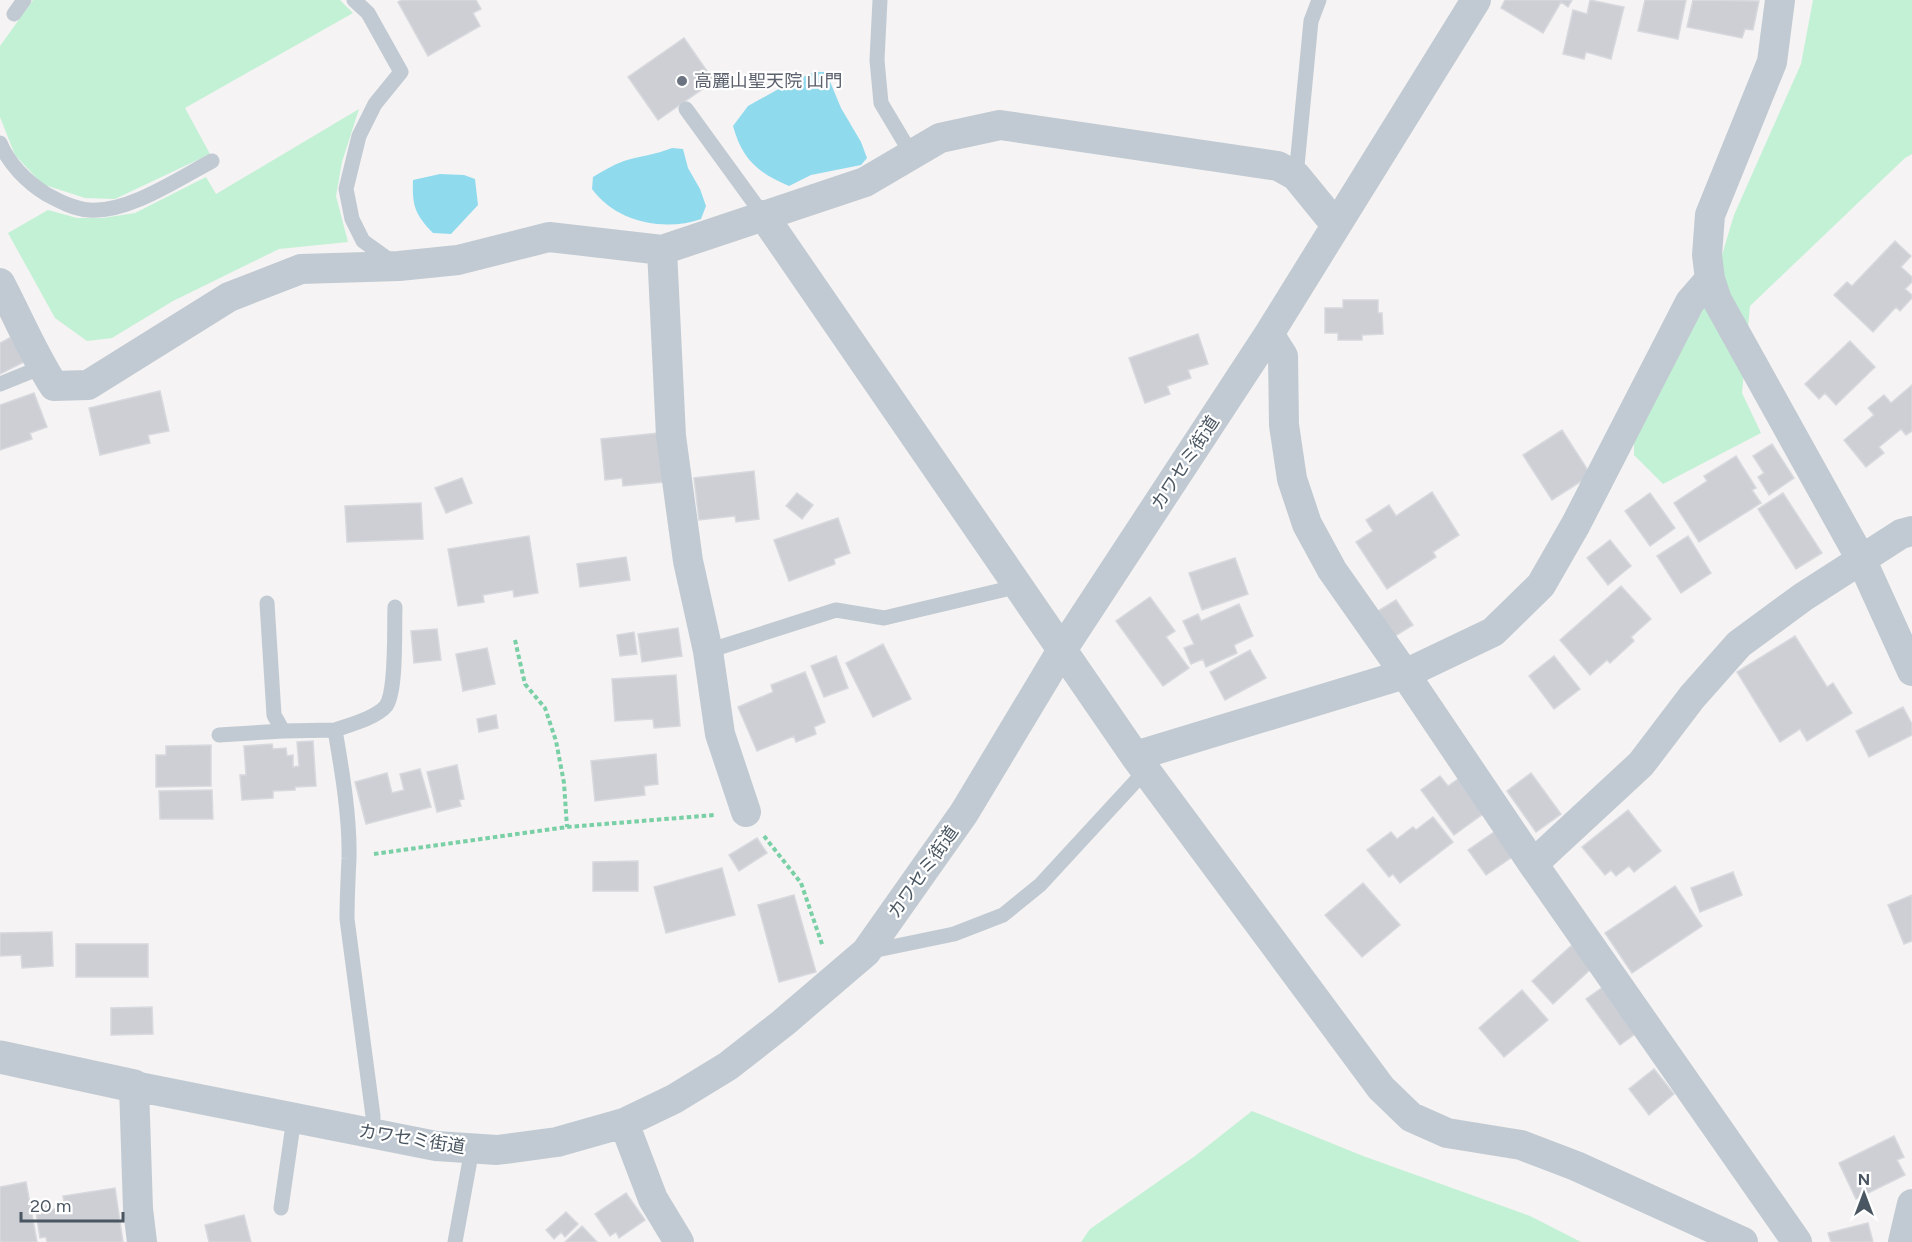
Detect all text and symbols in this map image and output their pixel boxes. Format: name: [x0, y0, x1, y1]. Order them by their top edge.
place label: 高麗山聖天院 山門: [694, 70, 842, 92]
marker: 高麗山聖天院 山門: [675, 74, 689, 88]
street label: カワセミ街道: [1146, 412, 1224, 514]
street label: カワセミ街道: [883, 821, 963, 923]
street label: カワセミ街道: [357, 1120, 467, 1158]
north arrow: [1834, 1164, 1894, 1224]
text: N: [1858, 1170, 1870, 1189]
scale bar: [21, 1185, 123, 1223]
text: 20 m: [30, 1195, 71, 1217]

